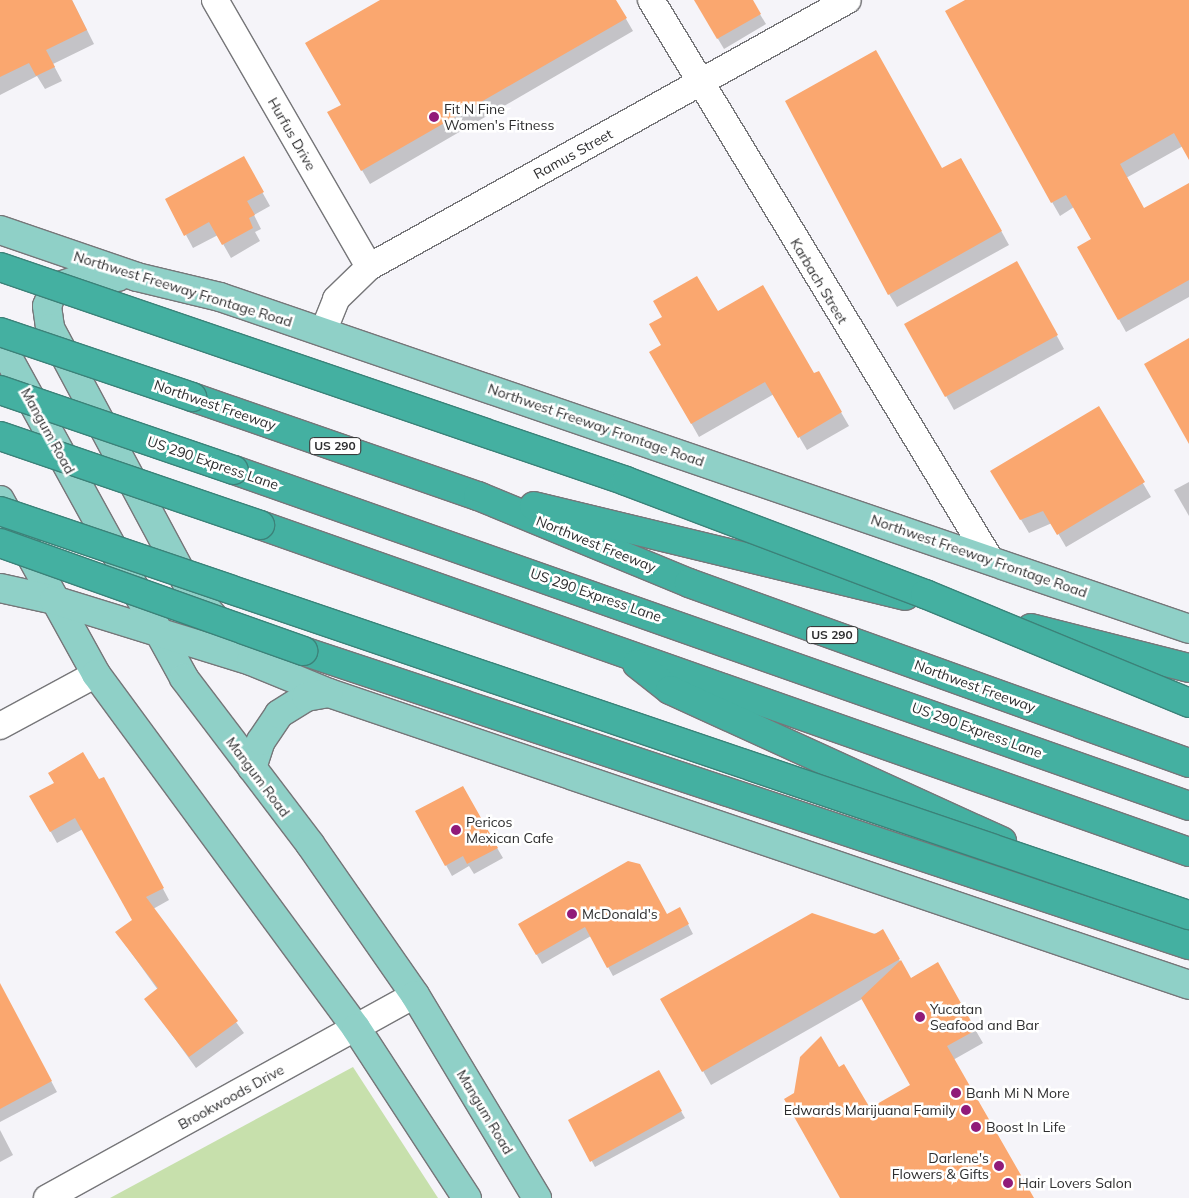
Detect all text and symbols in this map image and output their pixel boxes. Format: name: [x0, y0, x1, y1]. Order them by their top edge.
street label: Hurfus Drive: [264, 95, 320, 173]
place label: Fit N Fine Women's Fitness: [444, 101, 554, 134]
marker: Fit N Fine Women's Fitness: [428, 111, 440, 123]
street label: Ramus Street: [531, 125, 615, 183]
street label: Karbach Street: [787, 235, 851, 327]
street label: Northwest Freeway Frontage Road: [72, 248, 294, 330]
street label: Northwest Freeway: [152, 376, 278, 434]
street label: Northwest Freeway Frontage Road: [486, 380, 706, 470]
street label: Mangum Road: [18, 385, 78, 477]
street label: US 290 Express Lane: [145, 433, 281, 493]
road number: US 290: [309, 436, 361, 456]
street label: Northwest Freeway Frontage Road: [869, 511, 1089, 601]
street label: Northwest Freeway: [534, 512, 658, 576]
street label: US 290 Express Lane: [528, 565, 664, 625]
road number: US 290: [806, 626, 858, 644]
street label: Northwest Freeway: [912, 656, 1038, 716]
street label: US 290 Express Lane: [909, 699, 1045, 761]
street label: Mangum Road: [223, 734, 293, 820]
place label: Pericos Mexican Cafe: [466, 814, 553, 846]
marker: Pericos Mexican Cafe: [450, 824, 462, 836]
place label: McDonald's: [582, 906, 658, 922]
marker: McDonald's: [566, 908, 578, 920]
place label: Yucatan Seafood and Bar: [930, 1001, 1039, 1034]
marker: Yucatan Seafood and Bar: [914, 1011, 926, 1023]
street label: Brookwoods Drive: [175, 1061, 287, 1133]
street label: Mangum Road: [453, 1067, 517, 1157]
place label: Banh Mi N More: [966, 1085, 1070, 1101]
marker: Banh Mi N More: [950, 1087, 962, 1099]
place label: Edwards Marijuana Family: [784, 1102, 956, 1118]
marker: Edwards Marijuana Family: [960, 1104, 972, 1116]
place label: Boost In Life: [986, 1119, 1066, 1135]
marker: Boost In Life: [970, 1121, 982, 1133]
place label: Darlene's Flowers & Gifts: [892, 1150, 989, 1182]
marker: Darlene's Flowers & Gifts: [993, 1160, 1005, 1172]
place label: Hair Lovers Salon: [1018, 1175, 1132, 1191]
marker: Hair Lovers Salon: [1002, 1177, 1014, 1189]

